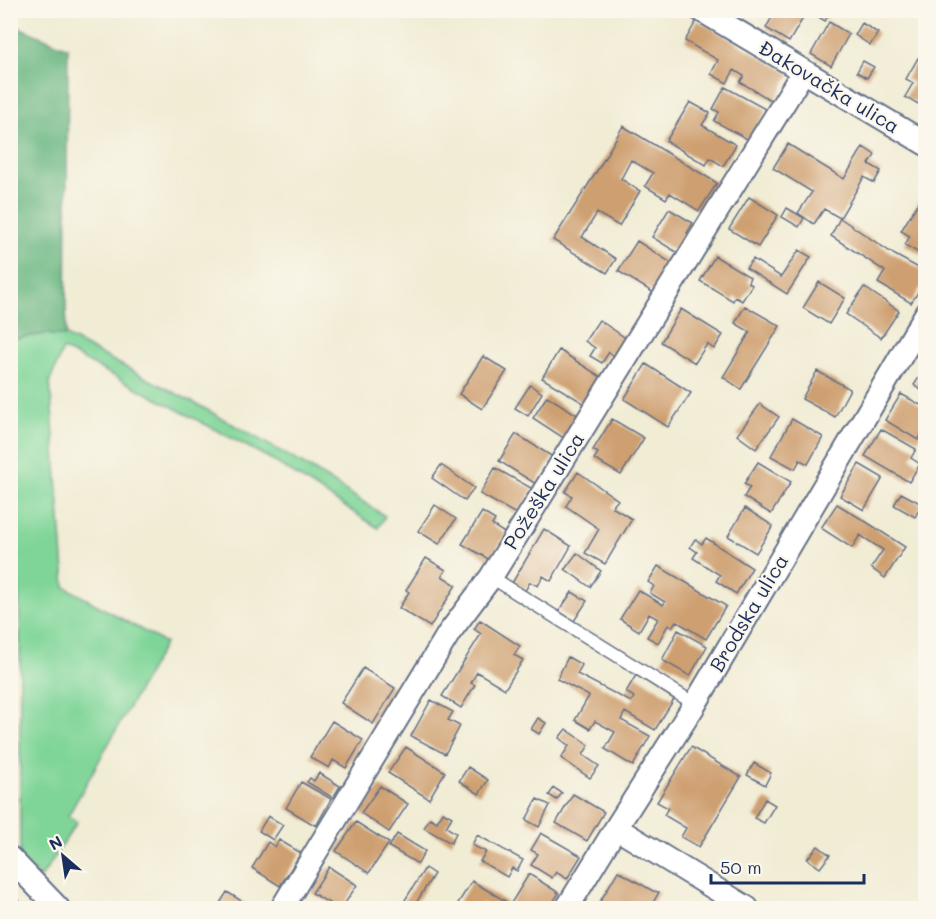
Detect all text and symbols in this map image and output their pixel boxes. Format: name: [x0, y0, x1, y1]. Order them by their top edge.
street label: Đakovačka ulica: [754, 34, 905, 138]
street label: Požeška ulica: [497, 427, 589, 554]
street label: Brodska ulica: [703, 549, 793, 676]
north arrow: [33, 826, 93, 886]
text: N: [45, 830, 66, 855]
scale bar: [711, 847, 864, 885]
text: 50 m: [720, 855, 762, 879]

